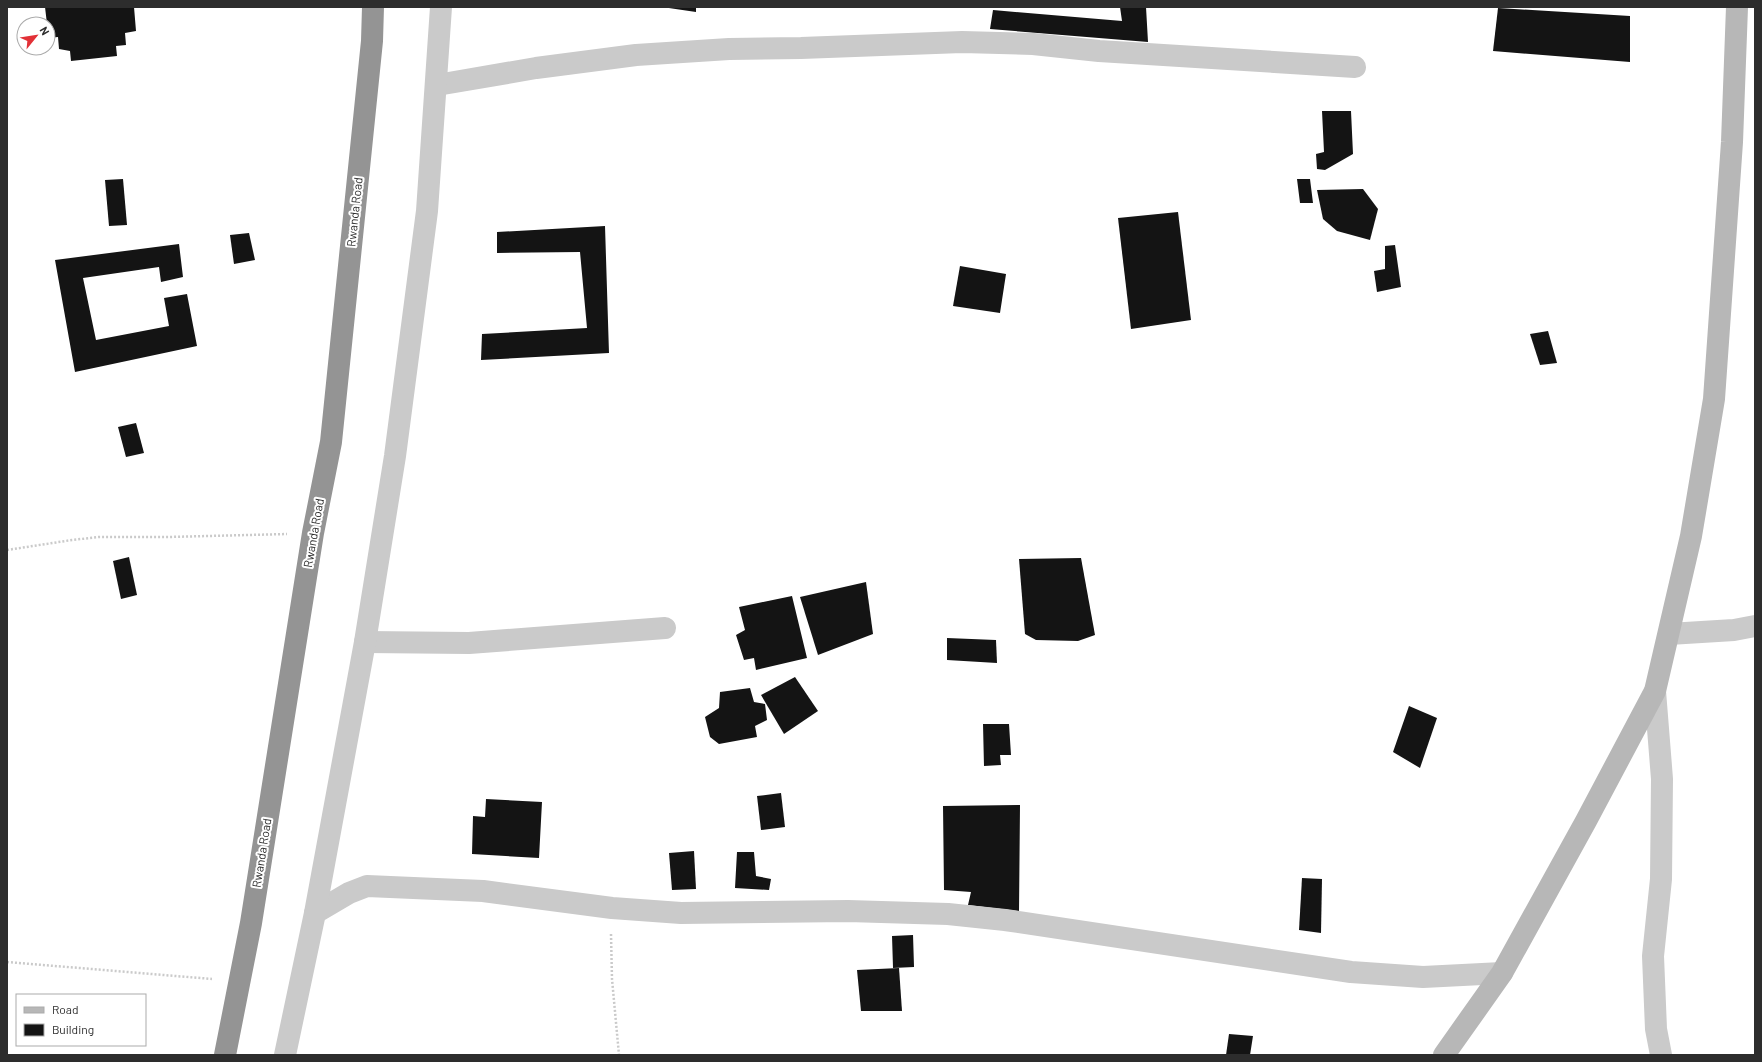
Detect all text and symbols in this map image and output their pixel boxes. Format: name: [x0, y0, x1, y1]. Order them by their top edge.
north arrow: [16, 16, 56, 56]
text: N: [38, 24, 53, 37]
street label: Rwanda Road: [343, 176, 365, 247]
street label: Rwanda Road: [300, 497, 326, 569]
street label: Rwanda Road: [249, 817, 273, 889]
legend: [16, 994, 146, 1046]
text: Road: [52, 1002, 79, 1016]
text: Building: [52, 1022, 94, 1036]

